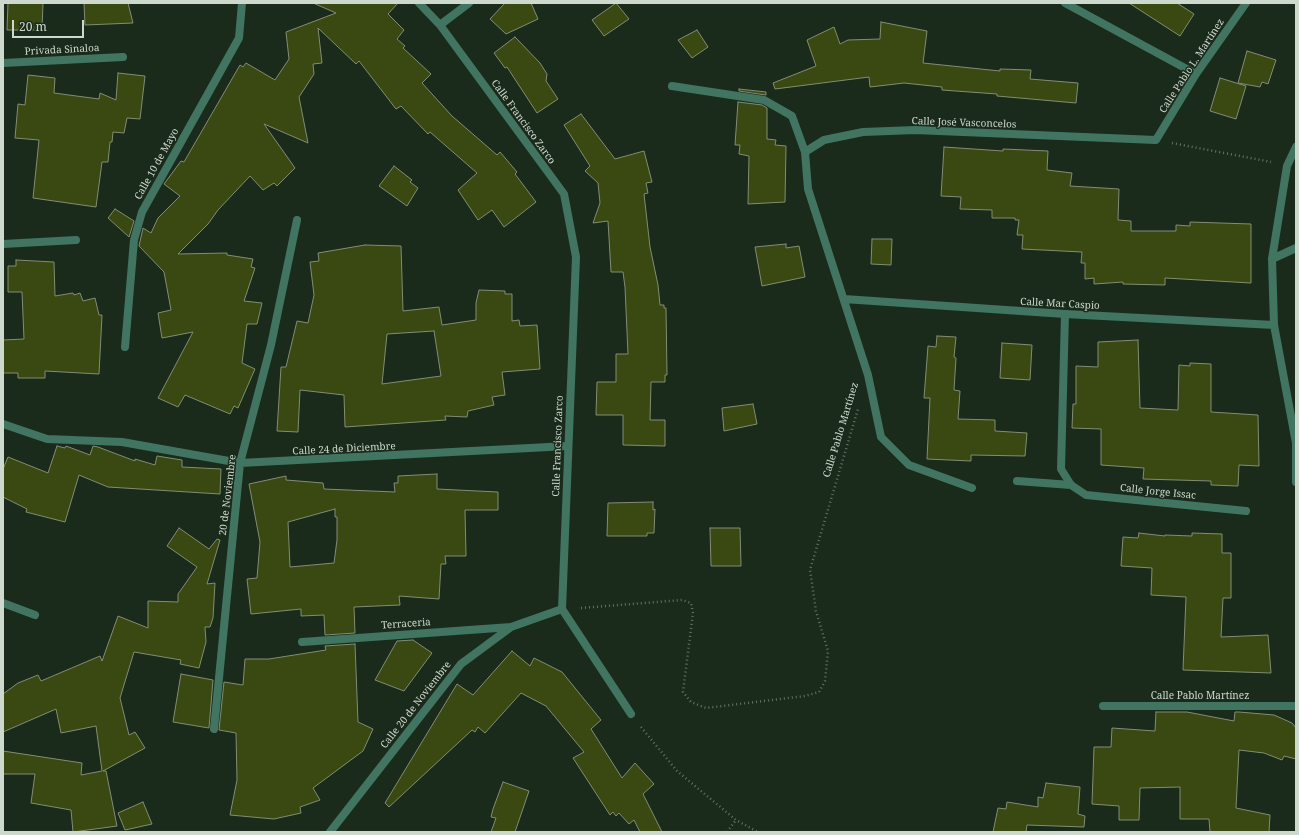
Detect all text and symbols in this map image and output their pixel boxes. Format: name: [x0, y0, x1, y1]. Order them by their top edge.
scale bar: [14, 12, 86, 38]
street label: Calle Pablo L. Martínez: [1157, 17, 1227, 115]
text: 20 m: [19, 18, 47, 35]
street label: Privada Sinaloa: [24, 42, 100, 58]
street label: Calle Francisco Zarco: [488, 78, 558, 166]
street label: Calle José Vasconcelos: [911, 115, 1017, 131]
street label: Calle 10 de Mayo: [132, 126, 182, 202]
street label: Calle Mar Caspio: [1020, 296, 1100, 312]
street label: Calle Pablo Martínez: [821, 381, 861, 479]
street label: Calle Francisco Zarco: [550, 395, 566, 497]
street label: Calle 24 de Diciembre: [292, 440, 396, 458]
street label: 20 de Noviembre: [217, 454, 239, 536]
street label: Calle Jorge Issac: [1119, 482, 1197, 502]
street label: Terraceria: [381, 616, 431, 632]
street label: Calle 20 de Noviembre: [378, 659, 454, 751]
street label: Calle Pablo Martínez: [1151, 690, 1249, 702]

